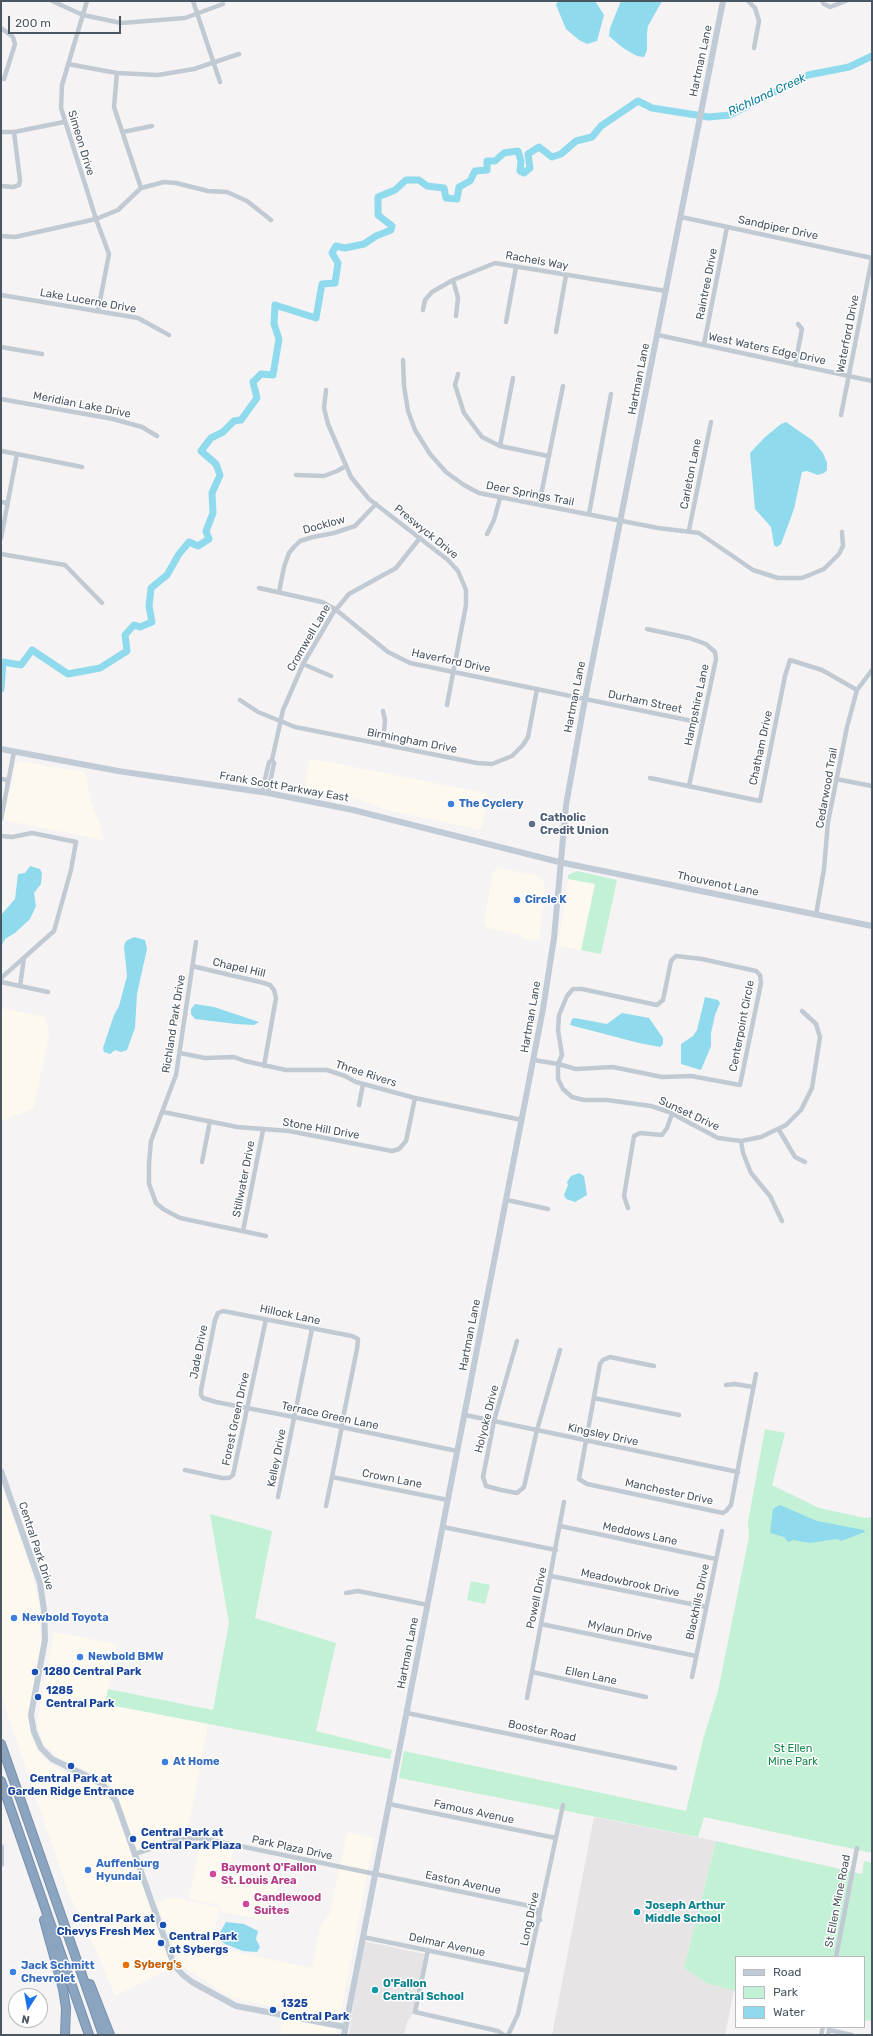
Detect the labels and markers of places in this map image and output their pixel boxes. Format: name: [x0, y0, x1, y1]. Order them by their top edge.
place label: The Cyclery: [459, 797, 524, 811]
marker: The Cyclery: [446, 799, 456, 809]
place label: Catholic Credit Union: [540, 811, 609, 837]
marker: Catholic Credit Union: [527, 819, 537, 829]
place label: Circle K: [525, 893, 567, 907]
marker: Circle K: [512, 895, 522, 905]
place label: Newbold Toyota: [22, 1611, 109, 1625]
marker: Newbold Toyota: [9, 1613, 19, 1623]
place label: Newbold BMW: [88, 1650, 164, 1664]
marker: Newbold BMW: [75, 1652, 85, 1662]
place label: 1280 Central Park: [43, 1665, 141, 1679]
marker: 1280 Central Park: [30, 1667, 40, 1677]
place label: 1285 Central Park: [46, 1684, 115, 1710]
marker: 1285 Central Park: [33, 1692, 43, 1702]
place label: At Home: [173, 1755, 220, 1769]
marker: At Home: [160, 1757, 170, 1767]
marker: Central Park at Garden Ridge Entrance: [66, 1761, 76, 1771]
place label: Central Park at Garden Ridge Entrance: [8, 1772, 134, 1798]
place label: Central Park at Central Park Plaza: [141, 1826, 242, 1852]
marker: Central Park at Central Park Plaza: [128, 1834, 138, 1844]
place label: Auffenburg Hyundai: [96, 1857, 159, 1883]
place label: Baymont O'Fallon St. Louis Area: [221, 1861, 317, 1887]
marker: Auffenburg Hyundai: [83, 1865, 93, 1875]
marker: Baymont O'Fallon St. Louis Area: [208, 1869, 218, 1879]
place label: Candlewood Suites: [254, 1891, 321, 1917]
marker: Candlewood Suites: [241, 1899, 251, 1909]
place label: Joseph Arthur Middle School: [645, 1899, 725, 1925]
marker: Joseph Arthur Middle School: [632, 1907, 642, 1917]
place label: Central Park at Chevys Fresh Mex: [57, 1912, 155, 1938]
marker: Central Park at Chevys Fresh Mex: [158, 1920, 168, 1930]
place label: Central Park at Sybergs: [169, 1930, 238, 1956]
marker: Central Park at Sybergs: [156, 1938, 166, 1948]
place label: Syberg's: [134, 1958, 182, 1972]
place label: Jack Schmitt Chevrolet: [21, 1959, 95, 1985]
marker: Syberg's: [121, 1960, 131, 1970]
marker: Jack Schmitt Chevrolet: [8, 1967, 18, 1977]
place label: O'Fallon Central School: [383, 1977, 464, 2003]
marker: O'Fallon Central School: [370, 1985, 380, 1995]
place label: 1325 Central Park: [281, 1997, 350, 2023]
marker: 1325 Central Park: [268, 2005, 278, 2015]

